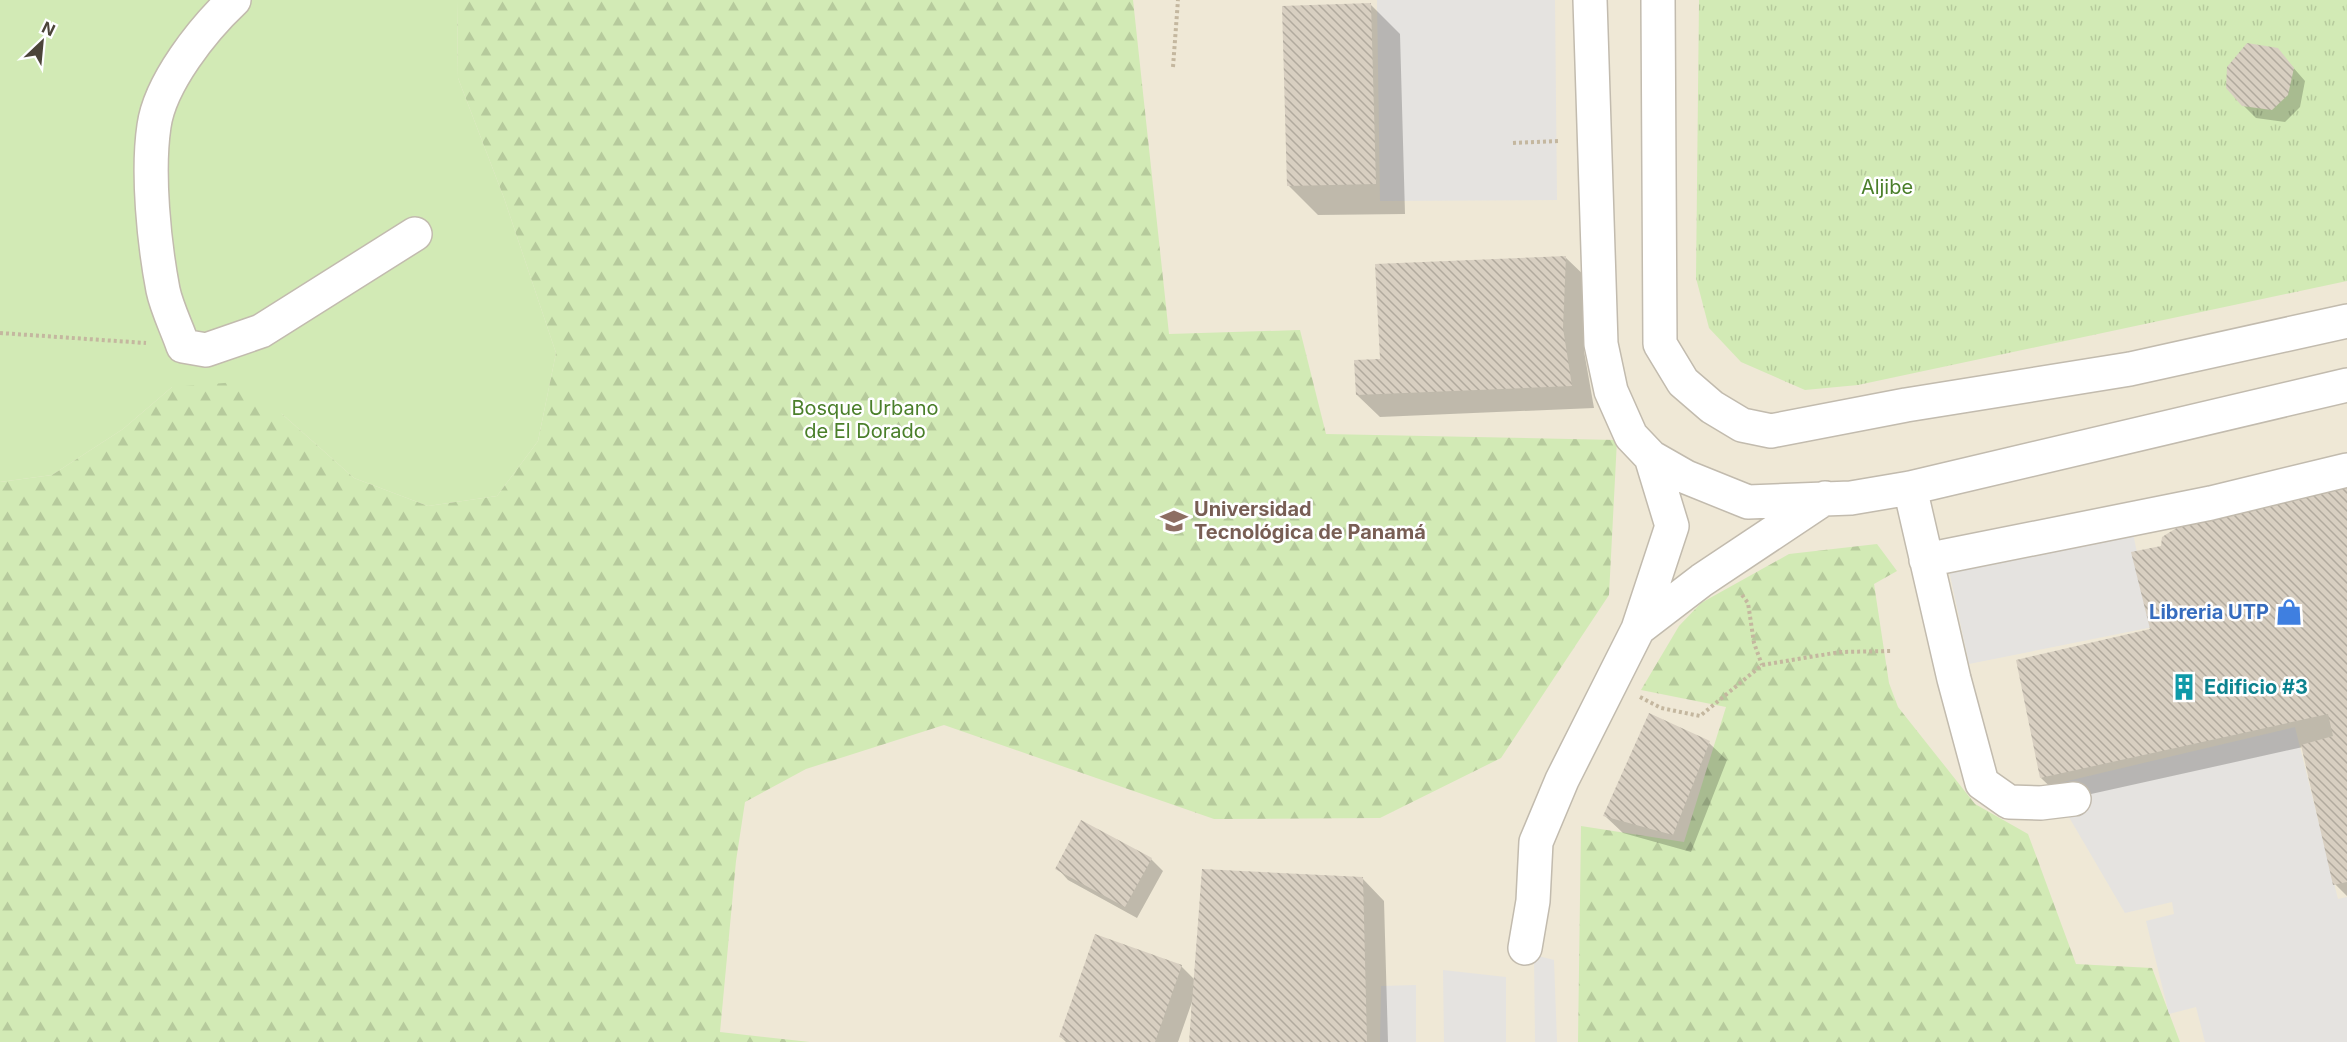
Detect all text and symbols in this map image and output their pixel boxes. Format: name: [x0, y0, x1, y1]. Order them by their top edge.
north arrow: [12, 12, 72, 72]
text: N: [39, 17, 58, 40]
park label: Aljibe: [1861, 175, 1913, 199]
park label: Bosque Urbano de El Dorado: [791, 396, 939, 443]
place label: Universidad Tecnológica de Panamá: [1194, 497, 1426, 544]
school or university icon: Universidad Tecnológica de Panamá: [1159, 506, 1189, 536]
shop icon: Libreria UTP: [2274, 597, 2304, 627]
place label: Libreria UTP: [2149, 600, 2269, 624]
building icon: Edificio #3: [2169, 672, 2199, 702]
place label: Edificio #3: [2204, 675, 2308, 699]

